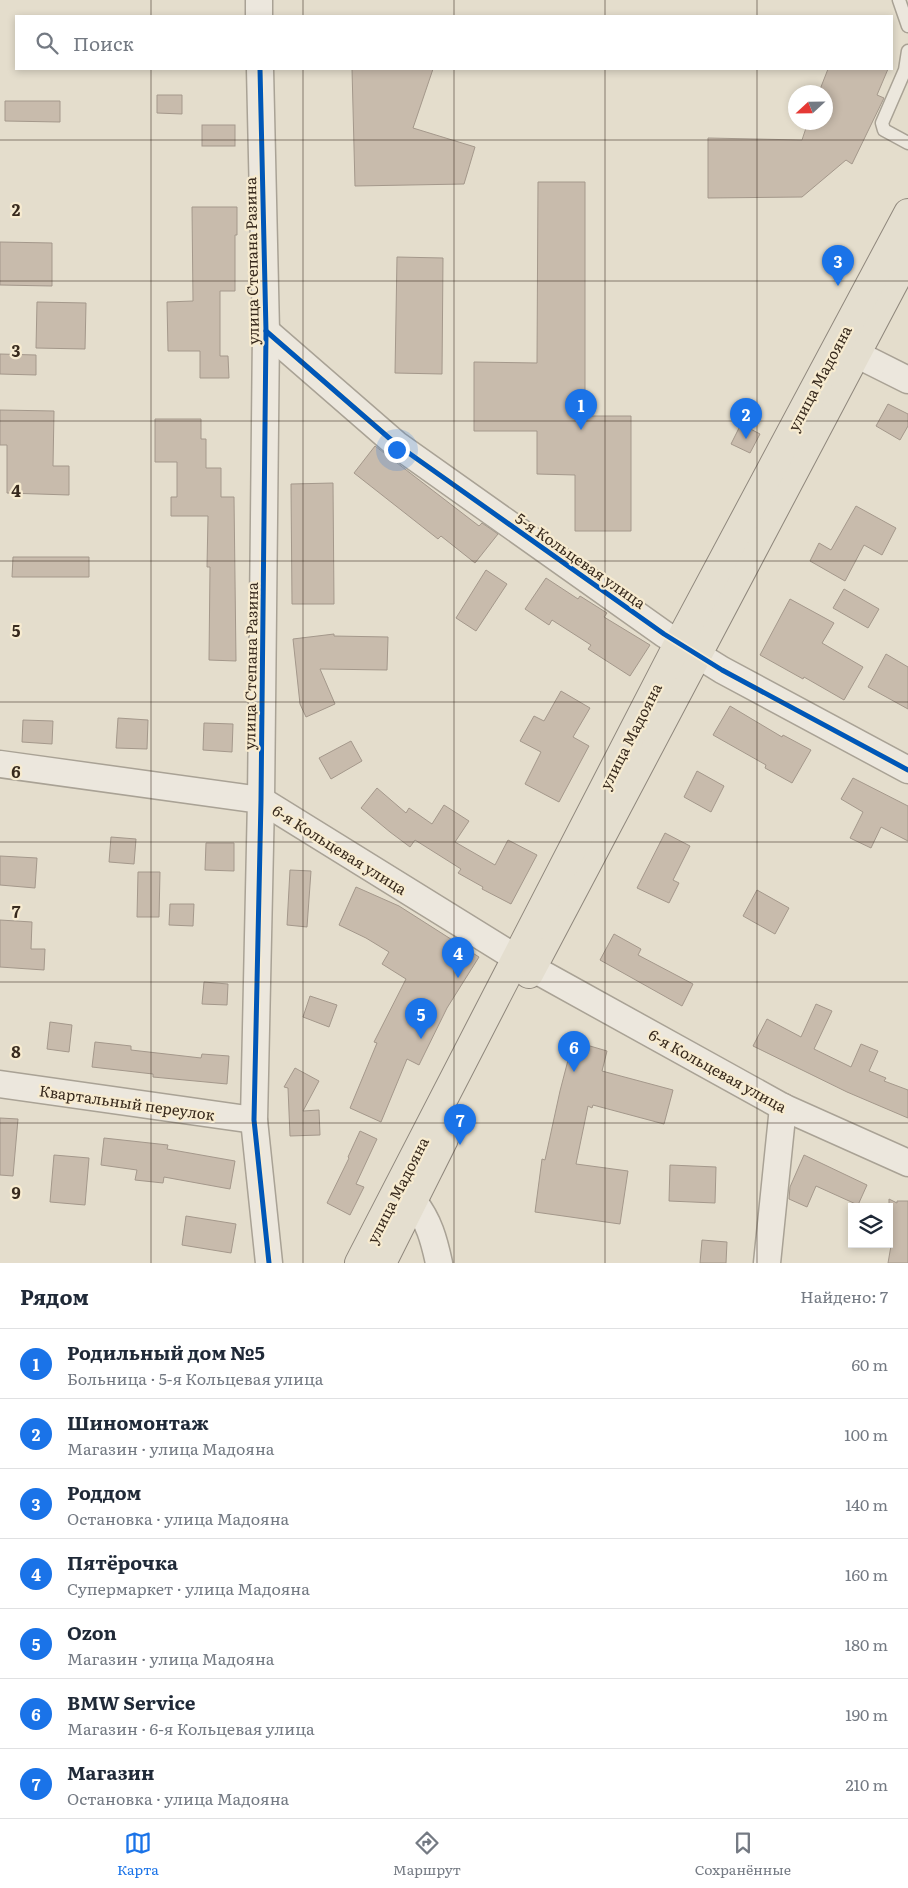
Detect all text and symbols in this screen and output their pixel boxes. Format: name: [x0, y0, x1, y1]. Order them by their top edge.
search box: [15, 15, 893, 70]
icon: search: [33, 29, 61, 57]
text: Поиск: [73, 29, 134, 57]
north arrow: [788, 85, 833, 130]
street label: улица Степана Разина: [238, 176, 264, 345]
text: 2: [12, 197, 21, 221]
pin: 3: [822, 245, 854, 286]
street label: улица Мадояна: [781, 320, 857, 435]
text: 3: [12, 338, 21, 362]
pin: 1: [565, 389, 597, 430]
pin: 2: [730, 398, 762, 439]
your location: [384, 437, 410, 463]
text: 4: [11, 478, 21, 502]
street label: 5-я Кольцевая улица: [511, 506, 652, 614]
street label: улица Степана Разина: [237, 581, 263, 750]
text: 5: [12, 618, 21, 642]
street label: улица Мадояна: [593, 678, 667, 793]
text: 6: [11, 759, 21, 783]
street label: 6-я Кольцевая улица: [268, 798, 413, 900]
text: 7: [12, 899, 21, 923]
pin: 4: [442, 937, 474, 978]
pin: 5: [405, 998, 437, 1039]
street label: 6-я Кольцевая улица: [645, 1022, 792, 1118]
pin: 6: [558, 1031, 590, 1072]
text: 8: [11, 1039, 21, 1063]
street label: Квартальный переулок: [38, 1078, 216, 1126]
pin: 7: [444, 1104, 476, 1145]
street label: улица Мадояна: [360, 1132, 434, 1247]
text: 9: [11, 1180, 21, 1204]
map controls: [848, 1203, 893, 1248]
button: layers: [848, 1203, 893, 1248]
text: Рядом: [20, 1280, 89, 1311]
text: Найдено: 7: [800, 1284, 888, 1308]
text: Родильный дом №5: [67, 1338, 265, 1366]
text: 1: [33, 1352, 39, 1376]
text: 60 m: [851, 1352, 888, 1376]
text: Больница · 5-я Кольцевая улица: [67, 1366, 323, 1390]
text: Шиномонтаж: [67, 1408, 209, 1436]
text: 2: [32, 1422, 40, 1446]
text: 100 m: [844, 1422, 888, 1446]
text: Магазин · улица Мадояна: [67, 1436, 274, 1460]
text: Роддом: [67, 1478, 141, 1506]
text: 3: [32, 1492, 40, 1516]
text: 140 m: [845, 1492, 888, 1516]
text: Остановка · улица Мадояна: [67, 1506, 289, 1530]
text: Пятёрочка: [67, 1548, 178, 1576]
text: 4: [31, 1562, 41, 1586]
text: 160 m: [845, 1562, 888, 1586]
text: Супермаркет · улица Мадояна: [67, 1576, 310, 1600]
text: Ozon: [67, 1618, 117, 1646]
text: 5: [32, 1632, 40, 1656]
text: 180 m: [845, 1632, 888, 1656]
text: Магазин · улица Мадояна: [67, 1646, 274, 1670]
text: BMW Service: [67, 1688, 196, 1716]
text: 6: [31, 1702, 41, 1726]
text: 190 m: [845, 1702, 888, 1726]
text: Магазин · 6-я Кольцевая улица: [67, 1716, 315, 1740]
text: Магазин: [67, 1758, 154, 1786]
text: 7: [32, 1772, 40, 1796]
text: 210 m: [845, 1772, 888, 1796]
text: Остановка · улица Мадояна: [67, 1786, 289, 1810]
tab: Карта: [117, 1829, 159, 1879]
tab: Маршрут: [393, 1829, 461, 1879]
tab: Сохранённые: [695, 1829, 791, 1879]

